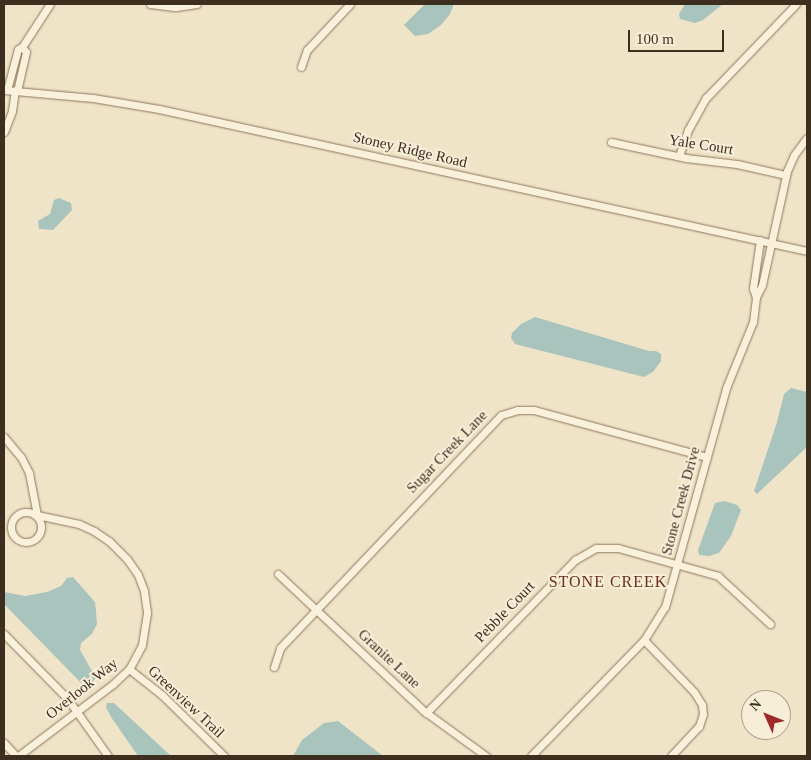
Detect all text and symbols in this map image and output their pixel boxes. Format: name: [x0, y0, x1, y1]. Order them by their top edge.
scale bar: [631, 20, 727, 52]
text: 100 m: [636, 31, 674, 47]
street label: Stoney Ridge Road: [351, 128, 469, 172]
street label: Yale Court: [668, 131, 734, 159]
street label: Sugar Creek Lane: [403, 407, 491, 497]
street label: Stone Creek Drive: [658, 445, 704, 557]
district label: STONE CREEK: [547, 572, 669, 592]
street label: Pebble Court: [471, 577, 539, 647]
street label: Granite Lane: [354, 626, 424, 692]
street label: Overlook Way: [42, 654, 122, 724]
street label: Greenview Trail: [144, 662, 228, 742]
north arrow: [741, 690, 791, 740]
text: N: [747, 696, 764, 714]

